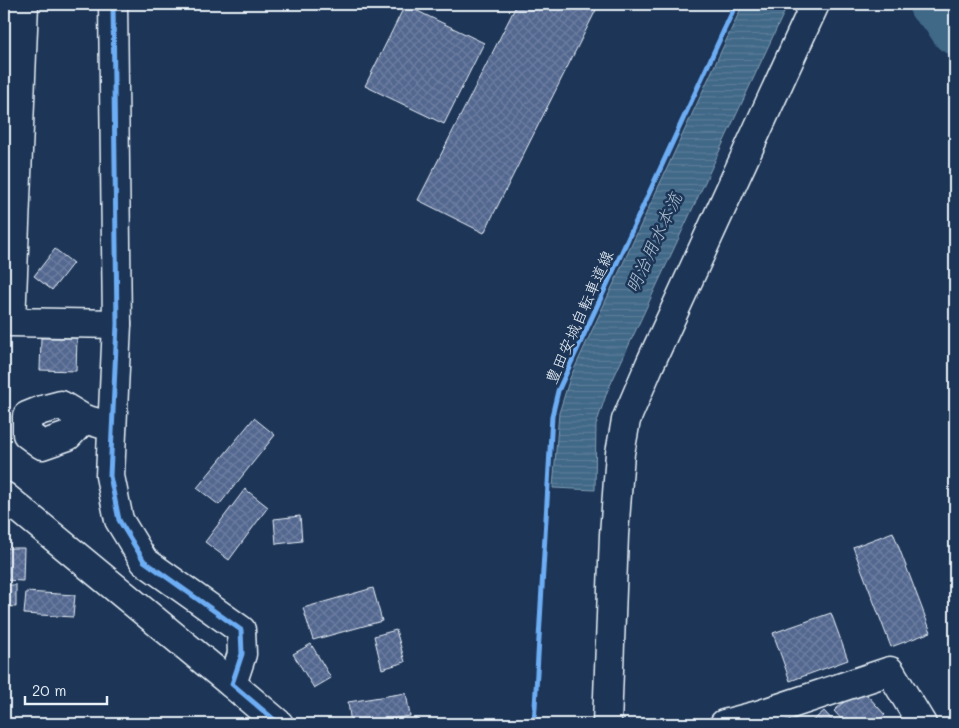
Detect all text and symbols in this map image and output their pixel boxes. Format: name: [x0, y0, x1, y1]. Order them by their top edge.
water label: 明治用水本流: [619, 188, 687, 297]
street label: 豊田安城自転車道線: [540, 247, 617, 387]
scale bar: [25, 673, 108, 705]
text: 20 m: [32, 680, 66, 700]

